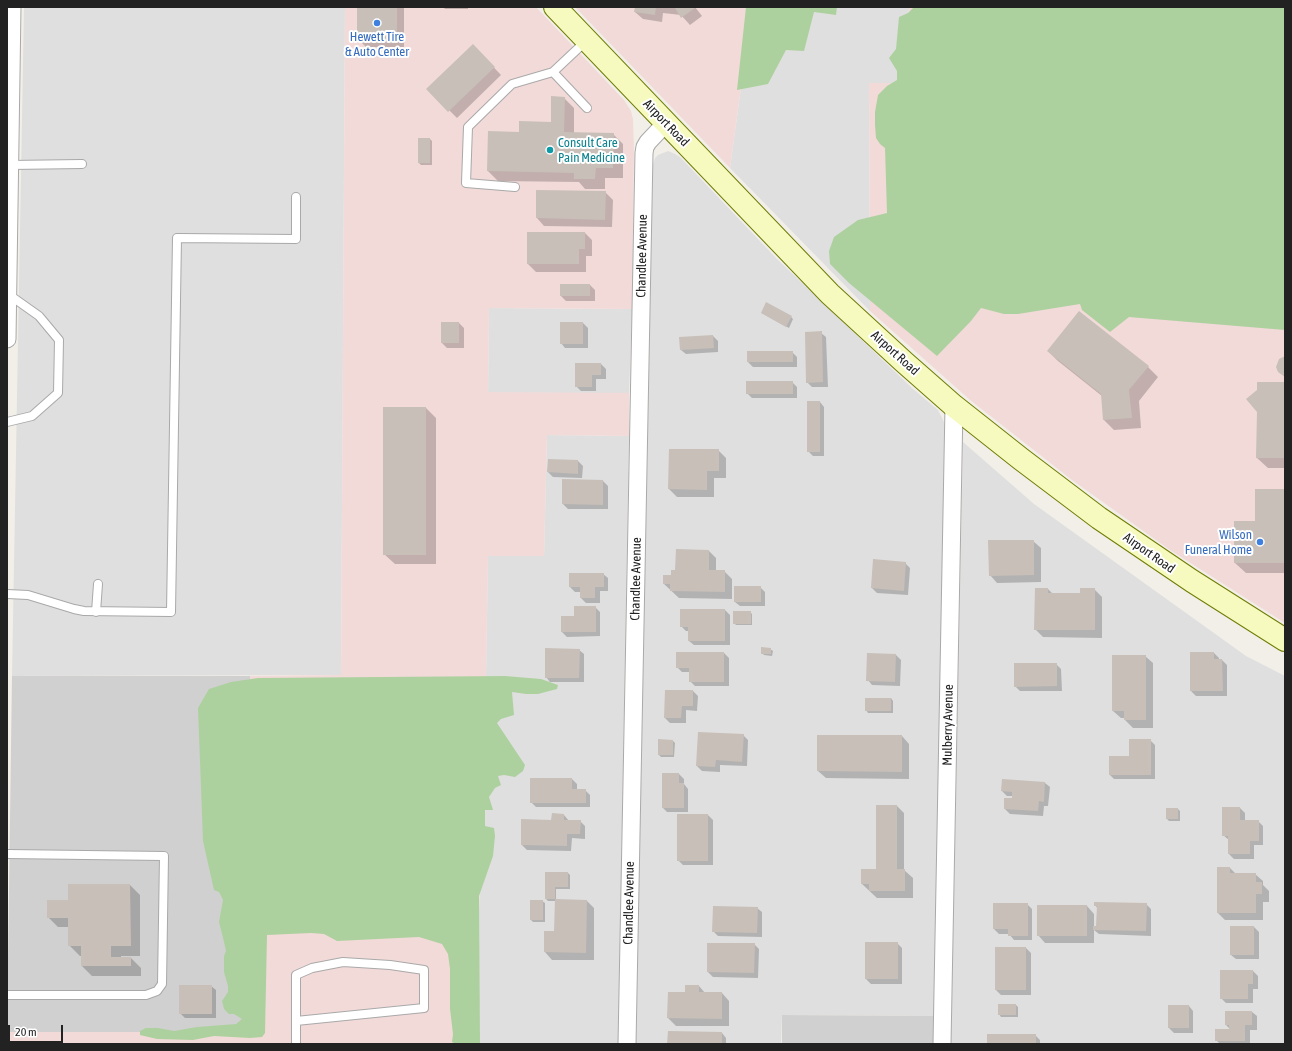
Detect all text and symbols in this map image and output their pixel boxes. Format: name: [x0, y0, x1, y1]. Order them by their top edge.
marker: Hewett Tire & Auto Center: [372, 18, 382, 28]
place label: Hewett Tire & Auto Center: [345, 29, 409, 60]
street label: Airport Road: [640, 96, 692, 150]
place label: Consult Care Pain Medicine: [558, 135, 625, 166]
marker: Consult Care Pain Medicine: [545, 145, 555, 155]
street label: Chandlee Avenue: [633, 214, 651, 298]
street label: Airport Road: [868, 327, 922, 379]
place label: Wilson Funeral Home: [1185, 527, 1252, 558]
street label: Airport Road: [1120, 530, 1178, 576]
street label: Chandlee Avenue: [627, 537, 645, 621]
marker: Wilson Funeral Home: [1255, 537, 1265, 547]
street label: Mulberry Avenue: [939, 684, 957, 766]
street label: Chandlee Avenue: [620, 861, 638, 945]
scale bar: [10, 1017, 65, 1043]
text: 20 m: [15, 1025, 37, 1039]

